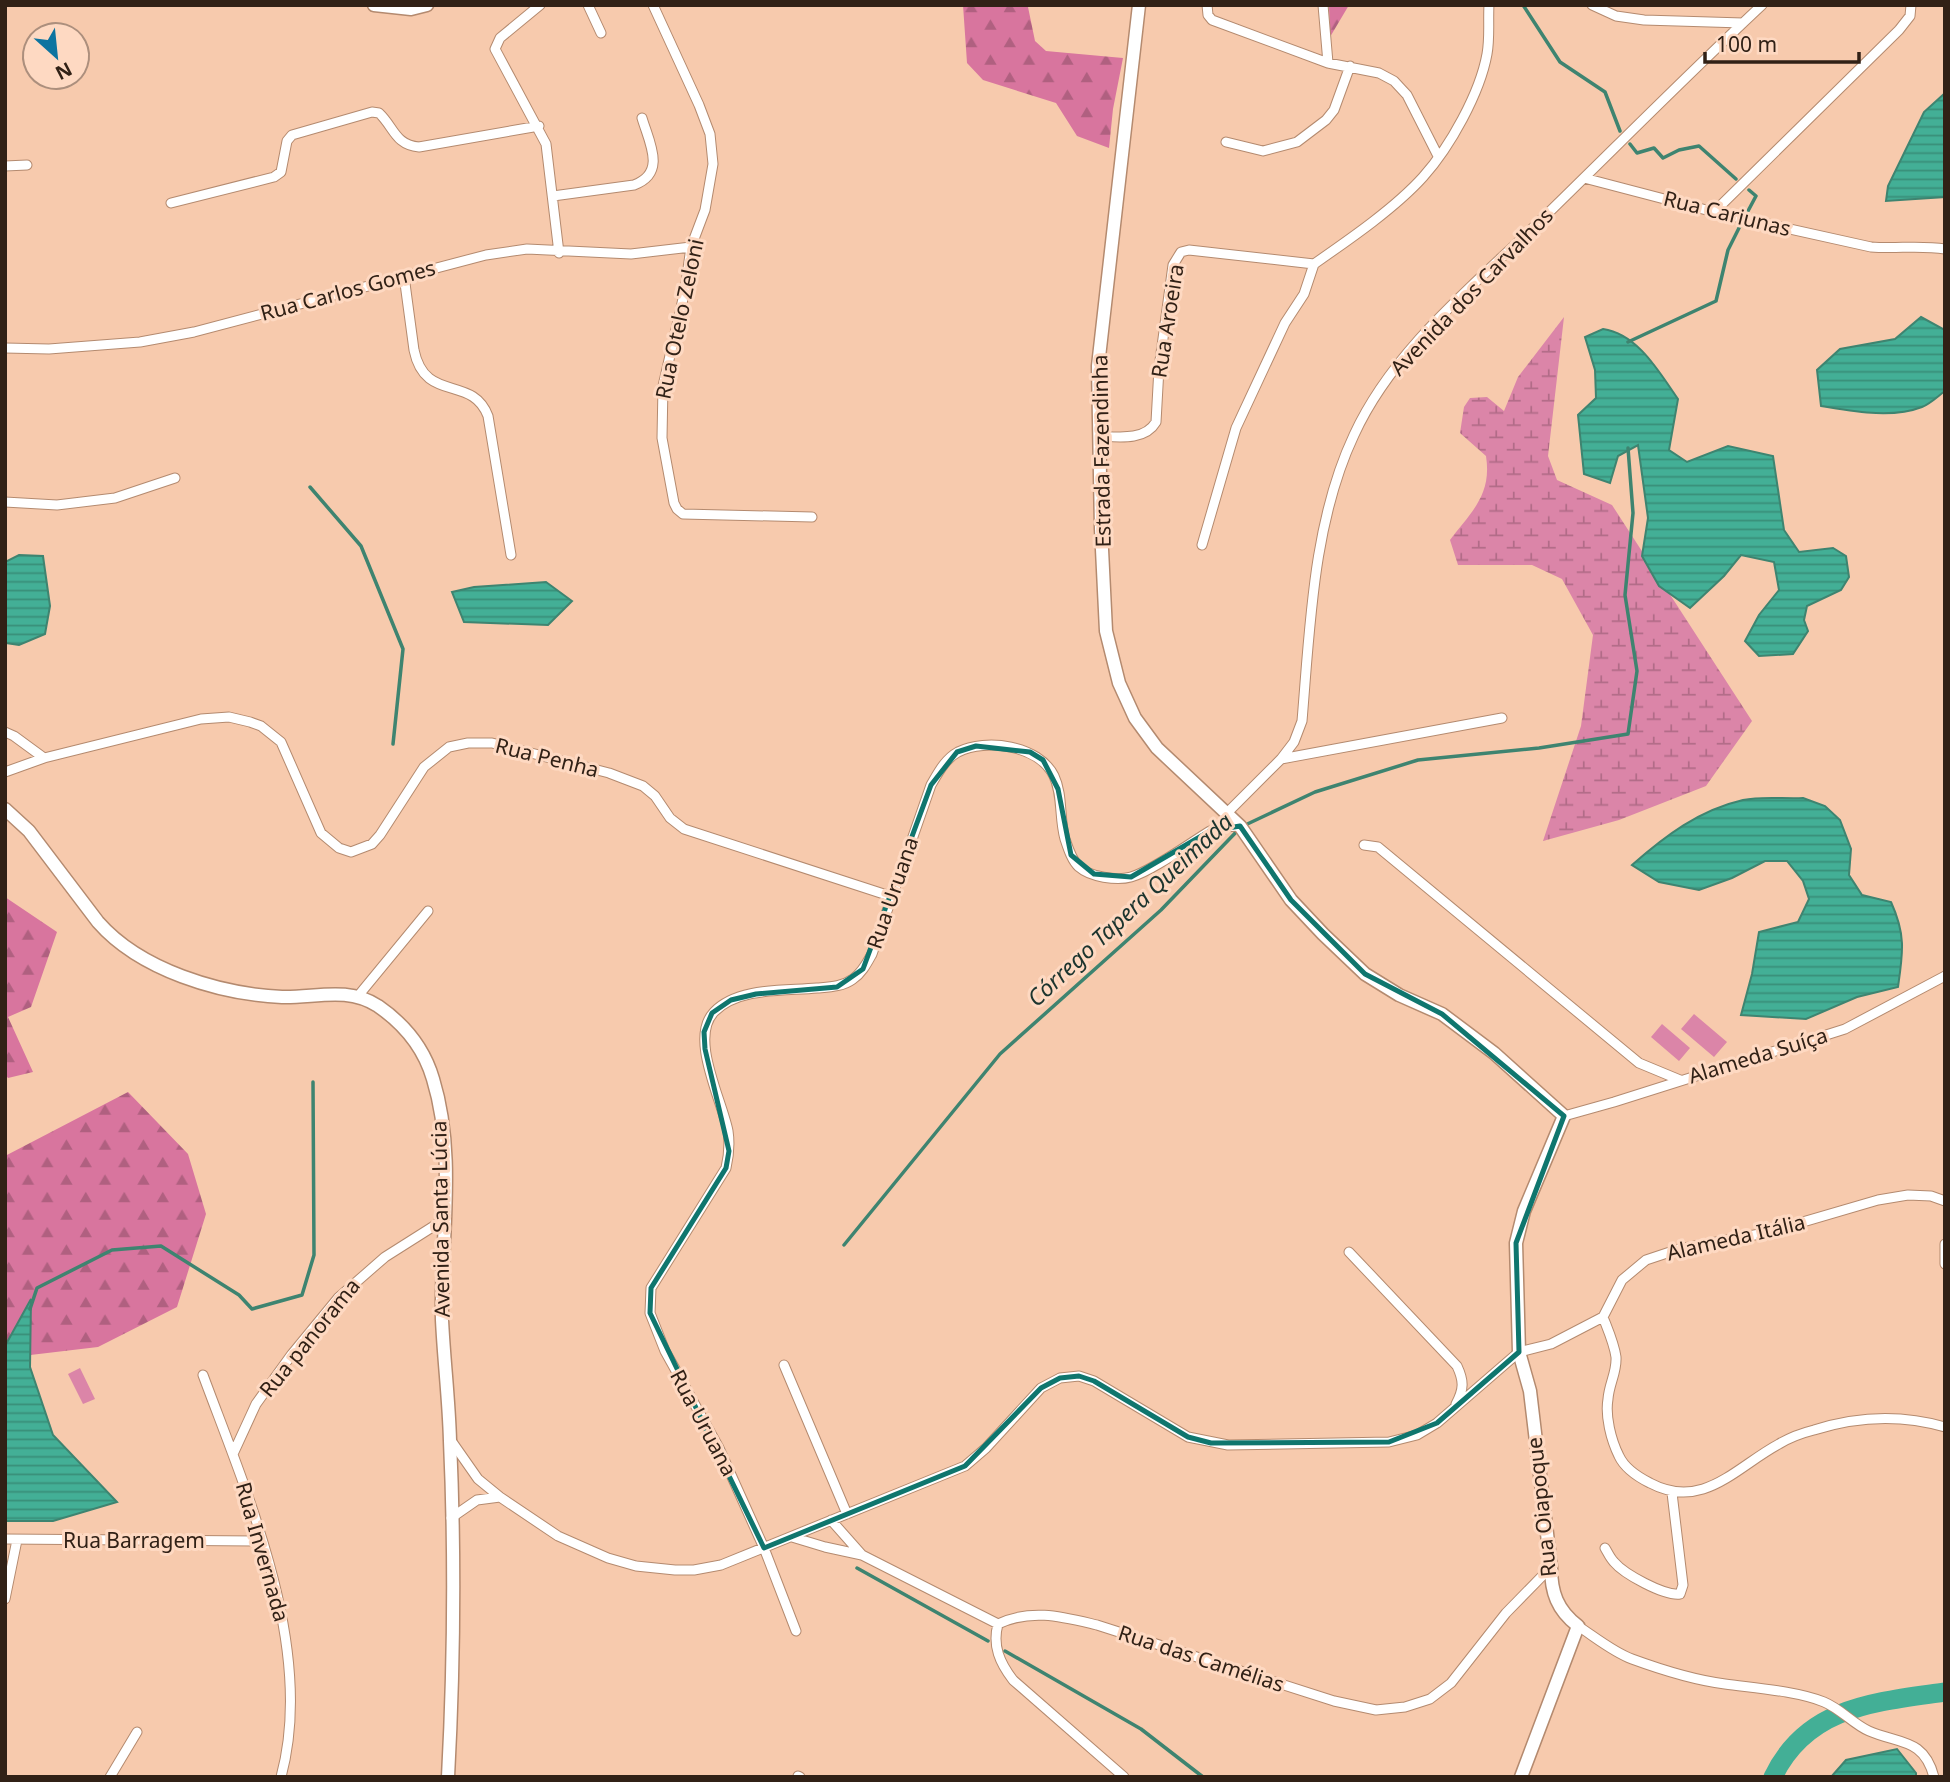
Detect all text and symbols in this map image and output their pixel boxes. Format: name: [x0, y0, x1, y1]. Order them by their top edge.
north arrow: [21, 21, 91, 91]
scale bar: [1705, 21, 1859, 65]
text: 100 m: [1716, 30, 1777, 58]
text: N: [51, 56, 77, 86]
street label: Rua Cariunas: [1661, 184, 1794, 242]
street label: Avenida dos Carvalhos: [1384, 201, 1559, 381]
street label: Rua Otelo Zeloni: [648, 236, 710, 401]
street label: Rua Carlos Gomes: [257, 253, 438, 327]
street label: Rua Aroeira: [1144, 262, 1190, 380]
street label: Estrada Fazendinha: [1085, 354, 1117, 548]
street label: Rua Penha: [493, 731, 602, 783]
water label: Córrego Tapera Queimada: [1020, 805, 1239, 1013]
street label: Rua Uruana: [860, 833, 924, 952]
street label: Alameda Suíça: [1685, 1021, 1831, 1089]
street label: Avenida Santa Lúcia: [424, 1120, 456, 1318]
street label: Alameda Itália: [1664, 1207, 1808, 1267]
street label: Rua panorama: [253, 1272, 366, 1403]
street label: Rua Uruana: [664, 1364, 744, 1481]
street label: Rua Oiapoque: [1520, 1436, 1562, 1578]
street label: Rua Invernada: [230, 1479, 296, 1625]
street label: Rua Barragem: [63, 1526, 205, 1554]
street label: Rua das Camélias: [1115, 1618, 1288, 1698]

